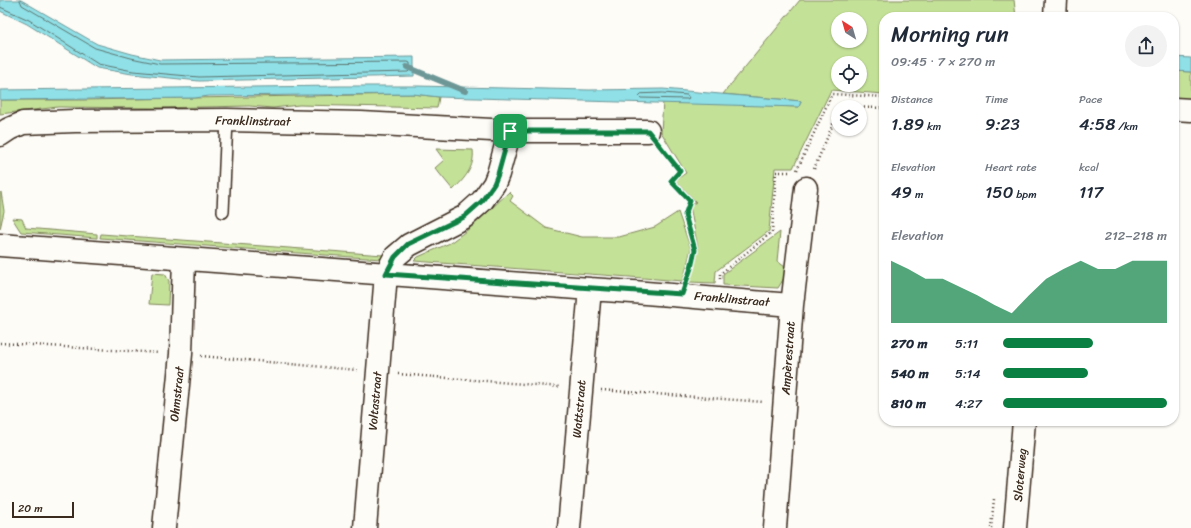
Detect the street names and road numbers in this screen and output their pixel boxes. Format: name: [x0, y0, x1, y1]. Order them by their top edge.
street label: Franklinstraat: [215, 109, 292, 133]
street label: Franklinstraat: [693, 285, 772, 313]
street label: Ampèrestraat: [774, 320, 802, 397]
street label: Ohmstraat: [163, 364, 191, 423]
street label: Voltastraat: [361, 370, 389, 431]
street label: Wattstraat: [566, 379, 592, 439]
street label: Sloterweg: [1007, 447, 1033, 503]

